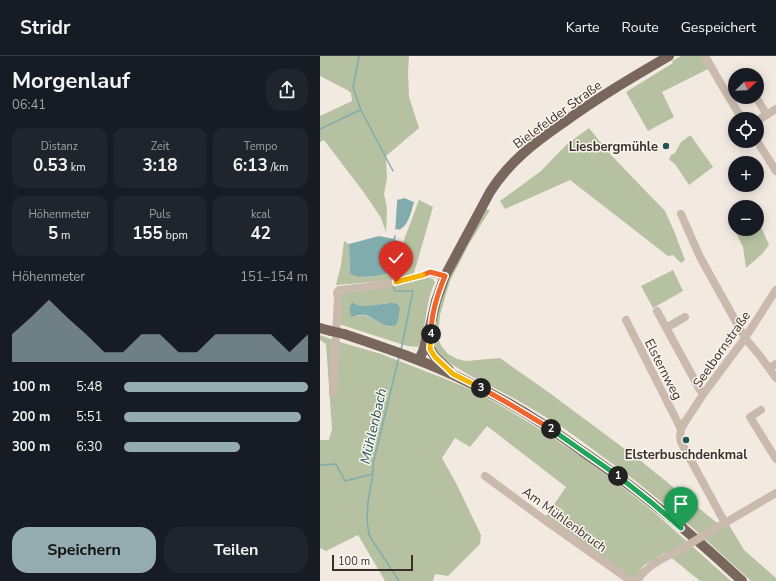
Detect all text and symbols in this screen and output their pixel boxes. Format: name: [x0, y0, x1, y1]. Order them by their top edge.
text: Stridr: [20, 15, 70, 41]
text: Karte: [566, 18, 600, 37]
text: Route: [622, 18, 659, 37]
text: Gespeichert: [681, 18, 756, 37]
text: Morgenlauf: [12, 66, 130, 96]
north arrow: [728, 68, 764, 104]
map controls: [728, 68, 764, 236]
button: share: [266, 69, 308, 111]
street label: Bielefelder Straße: [510, 76, 606, 153]
text: 06:41: [12, 96, 46, 114]
button: locate: [728, 112, 764, 148]
place label: Liesbergmühle: [569, 138, 658, 156]
text: Distanz: [41, 139, 78, 154]
text: Zeit: [151, 139, 169, 154]
text: Tempo: [244, 139, 277, 154]
marker: Liesbergmühle: [661, 141, 671, 151]
text: 0.53: [33, 154, 68, 177]
text: 3:18: [143, 154, 177, 177]
text: 6:13: [233, 154, 268, 177]
button: +: [728, 156, 764, 192]
text: km: [68, 160, 86, 175]
text: /km: [268, 160, 288, 175]
button: −: [728, 200, 764, 236]
text: Höhenmeter: [28, 207, 90, 222]
text: Puls: [149, 207, 171, 222]
text: kcal: [251, 207, 270, 222]
text: 5: [48, 222, 58, 245]
text: 155: [132, 222, 163, 245]
text: 42: [250, 222, 271, 245]
text: m: [58, 228, 71, 243]
text: bpm: [163, 228, 188, 243]
pin: [379, 241, 413, 282]
icon: check: [385, 247, 407, 269]
text: Höhenmeter: [12, 268, 85, 286]
text: 151–154 m: [240, 268, 308, 286]
street label: Seelbornstraße: [689, 308, 755, 391]
pin: 4: [421, 324, 441, 344]
text: 4: [428, 326, 434, 341]
street label: Elsternweg: [640, 336, 686, 403]
text: 100 m: [12, 378, 50, 396]
text: 5:48: [76, 378, 102, 396]
pin: 3: [471, 378, 491, 398]
text: 3: [478, 380, 484, 395]
water label: Mühlenbach: [356, 386, 391, 466]
text: 200 m: [12, 408, 50, 426]
text: 5:51: [76, 408, 102, 426]
pin: 2: [541, 419, 561, 439]
text: 2: [548, 421, 554, 436]
marker: Elsterbuschdenkmal: [681, 435, 691, 445]
text: 300 m: [12, 438, 50, 456]
text: 6:30: [76, 438, 102, 456]
place label: Elsterbuschdenkmal: [625, 446, 748, 464]
pin: 1: [608, 466, 628, 486]
text: 1: [615, 468, 621, 483]
street label: Am Mühlenbruch: [518, 483, 610, 557]
pin: [664, 487, 698, 528]
icon: arrive: [670, 493, 692, 515]
button: Speichern: [12, 527, 156, 573]
button: Teilen: [164, 527, 308, 573]
scale bar: [332, 553, 413, 572]
text: 100 m: [338, 554, 370, 569]

